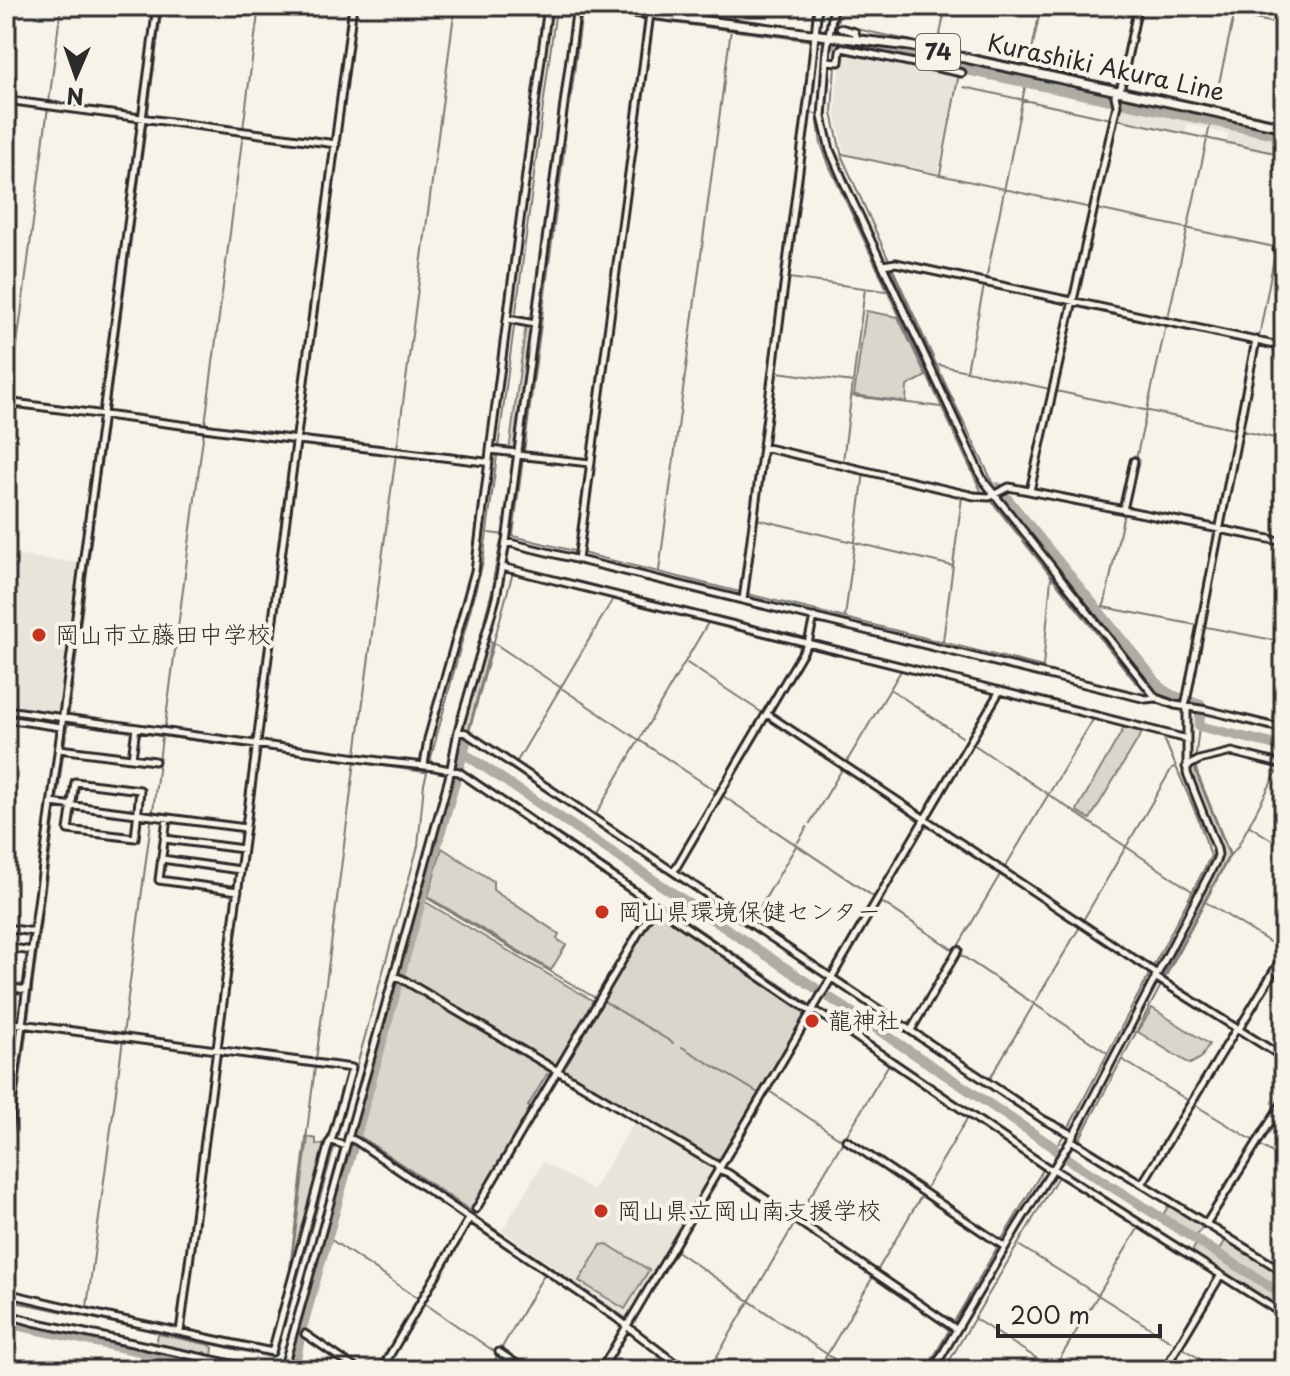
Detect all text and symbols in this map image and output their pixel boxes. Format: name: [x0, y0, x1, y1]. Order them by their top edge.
street label: Kurashiki Akura Line: [985, 23, 1228, 109]
road number: 74: [916, 34, 960, 70]
north arrow: [36, 36, 116, 116]
text: N: [66, 81, 85, 114]
place label: 岡山市立藤田中学校: [55, 615, 271, 651]
marker: 岡山市立藤田中学校: [30, 626, 48, 644]
place label: 岡山県環境保健センター: [618, 892, 881, 928]
marker: 岡山県環境保健センター: [593, 903, 611, 921]
place label: 龍神社: [828, 1001, 900, 1037]
marker: 龍神社: [803, 1012, 821, 1030]
place label: 岡山県立岡山南支援学校: [617, 1191, 881, 1227]
marker: 岡山県立岡山南支援学校: [592, 1202, 610, 1220]
scale bar: [998, 1288, 1160, 1338]
text: 200 m: [1010, 1296, 1090, 1332]

